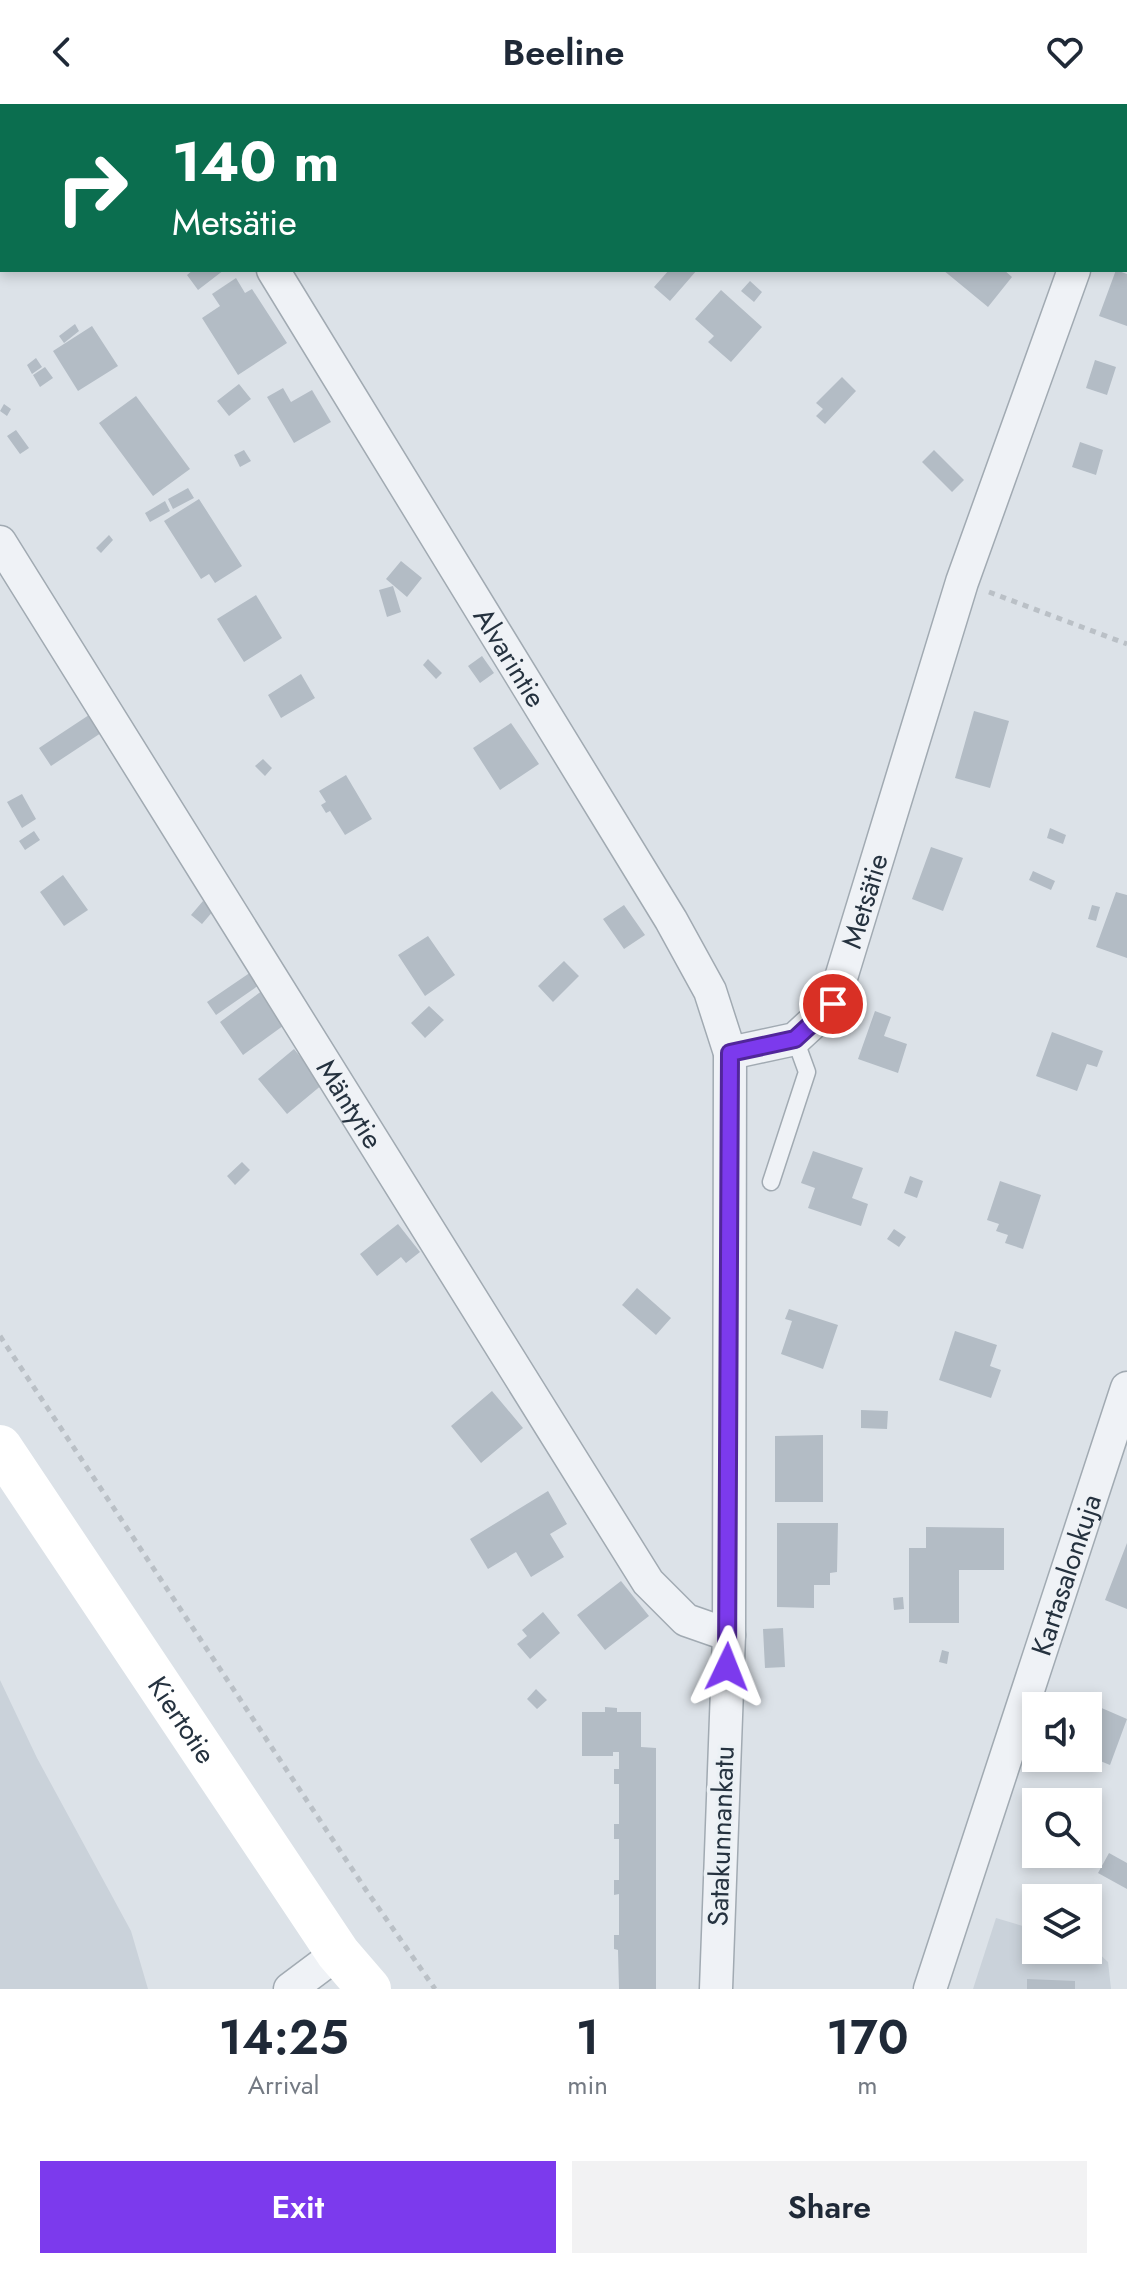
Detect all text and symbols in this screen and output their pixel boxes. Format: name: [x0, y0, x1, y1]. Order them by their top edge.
text: Beeline: [503, 26, 624, 78]
icon: back: [40, 30, 84, 74]
icon: heart: [1043, 30, 1087, 74]
text: 140 m: [172, 121, 339, 202]
icon: right: [40, 136, 144, 240]
text: Metsätie: [172, 196, 297, 248]
street label: Alvarintie: [464, 599, 556, 715]
street label: Metsätie: [831, 848, 898, 953]
pin: [799, 970, 867, 1038]
icon: arrive: [811, 982, 855, 1026]
street label: Mäntytie: [307, 1051, 394, 1156]
street label: Kartasalonkuja: [1020, 1489, 1111, 1661]
position arrow: [685, 1625, 769, 1709]
street label: Kiertotie: [138, 1668, 226, 1772]
map controls: [1022, 1692, 1102, 1964]
button: sound: [1022, 1692, 1102, 1772]
street label: Satakunnankatu: [697, 1745, 745, 1927]
button: search: [1022, 1788, 1102, 1868]
button: layers: [1022, 1884, 1102, 1964]
text: 14:25: [218, 2003, 349, 2072]
text: 1: [576, 2003, 599, 2072]
text: 170: [826, 2003, 909, 2072]
text: Arrival: [248, 2066, 319, 2104]
text: min: [567, 2066, 608, 2104]
text: m: [857, 2066, 878, 2104]
button: Exit: [40, 2161, 556, 2253]
button: Share: [572, 2161, 1087, 2253]

